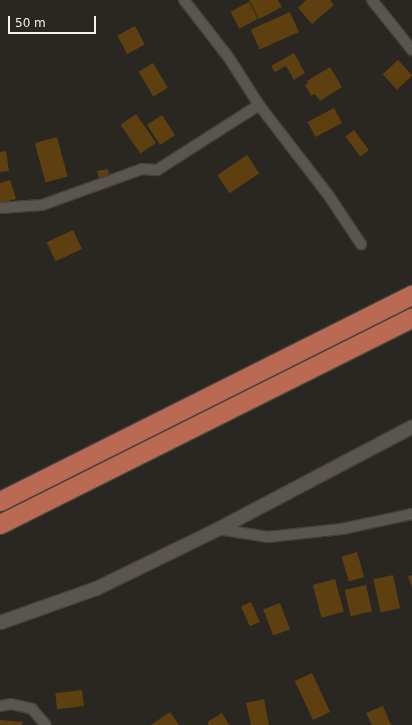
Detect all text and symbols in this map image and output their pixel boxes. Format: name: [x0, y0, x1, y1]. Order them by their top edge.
scale bar: [10, 8, 98, 34]
text: 50 m: [15, 16, 46, 30]

